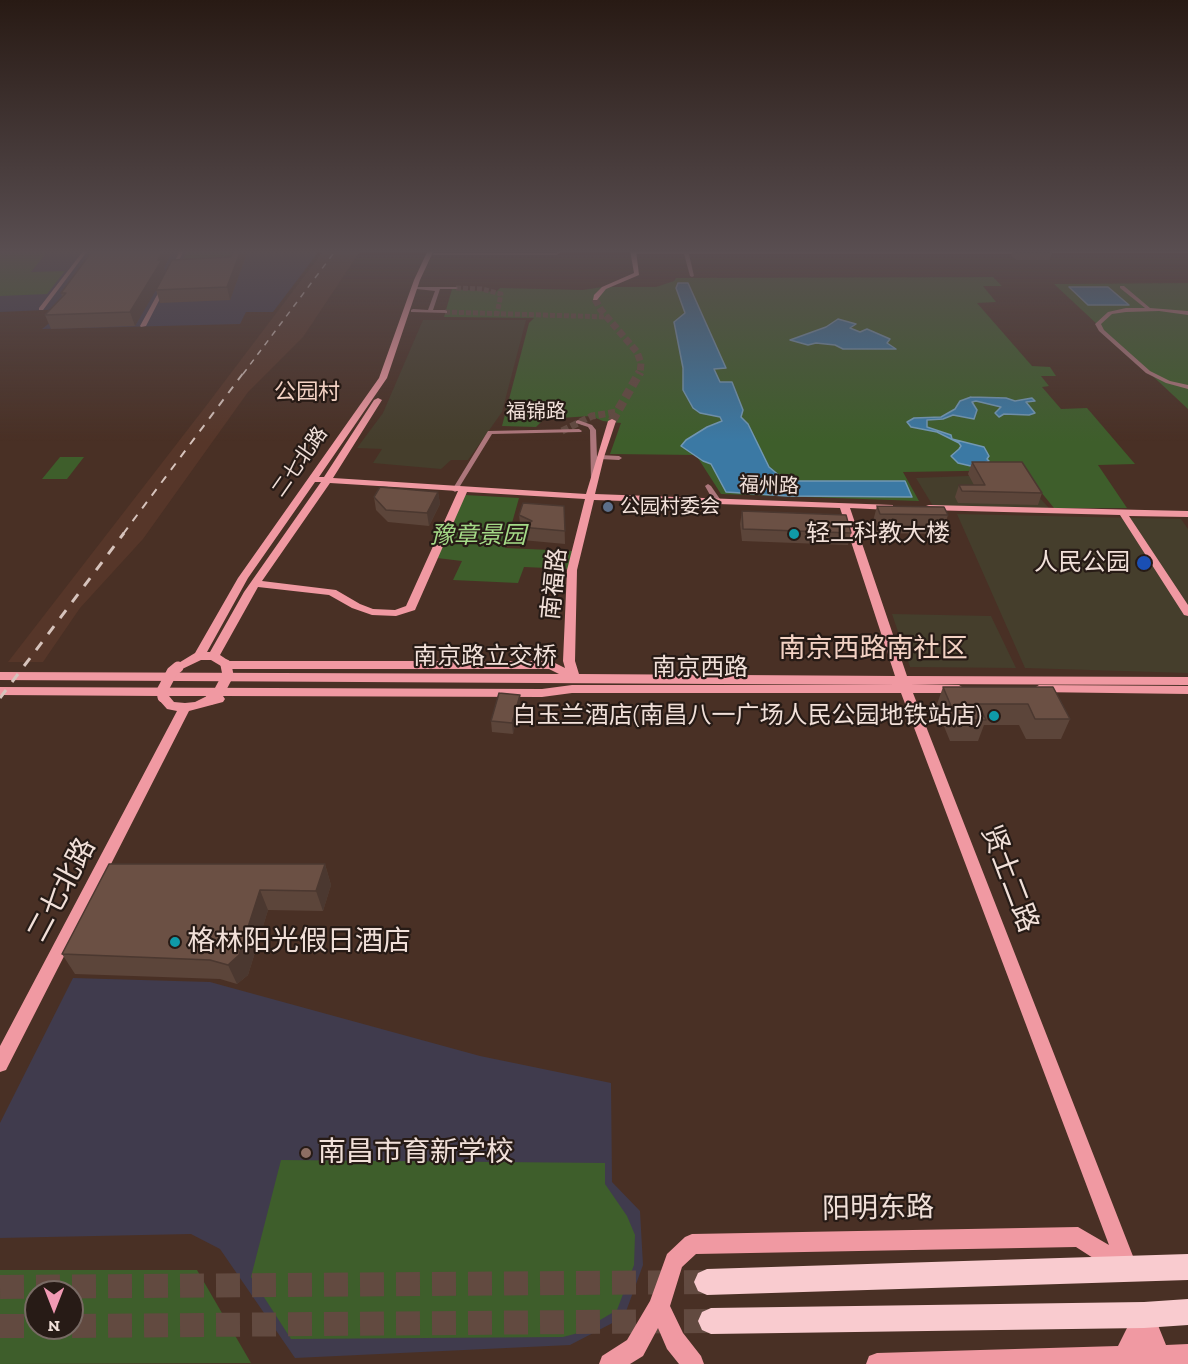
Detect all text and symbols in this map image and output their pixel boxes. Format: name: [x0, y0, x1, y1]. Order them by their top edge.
district label: 公园村: [274, 380, 340, 406]
street label: 福锦路: [506, 400, 566, 424]
street label: 二七北路: [267, 422, 333, 502]
street label: 福州路: [739, 473, 799, 499]
place label: 公园村委会: [620, 495, 720, 519]
marker: 公园村委会: [601, 500, 615, 514]
place label: 轻工科教大楼: [806, 520, 950, 548]
park label: 豫章景园: [430, 522, 526, 550]
marker: 轻工科教大楼: [787, 527, 801, 541]
street label: 南福路: [537, 547, 573, 621]
place label: 人民公园: [1034, 549, 1130, 577]
marker: 人民公园: [1135, 554, 1153, 572]
district label: 南京西路南社区: [779, 633, 967, 665]
street label: 南京路立交桥: [413, 643, 557, 671]
street label: 南京西路: [652, 654, 748, 682]
place label: 白玉兰酒店(南昌八一广场人民公园地铁站店): [513, 702, 982, 730]
marker: 白玉兰酒店(南昌八一广场人民公园地铁站店): [987, 709, 1001, 723]
street label: 贤士二路: [973, 821, 1045, 937]
street label: 二七北路: [21, 833, 103, 947]
place label: 格林阳光假日酒店: [187, 925, 411, 959]
marker: 格林阳光假日酒店: [168, 935, 182, 949]
place label: 南昌市育新学校: [318, 1136, 514, 1170]
marker: 南昌市育新学校: [299, 1146, 313, 1160]
street label: 阳明东路: [822, 1191, 934, 1227]
north arrow: [24, 1280, 84, 1340]
text: N: [48, 1317, 60, 1336]

